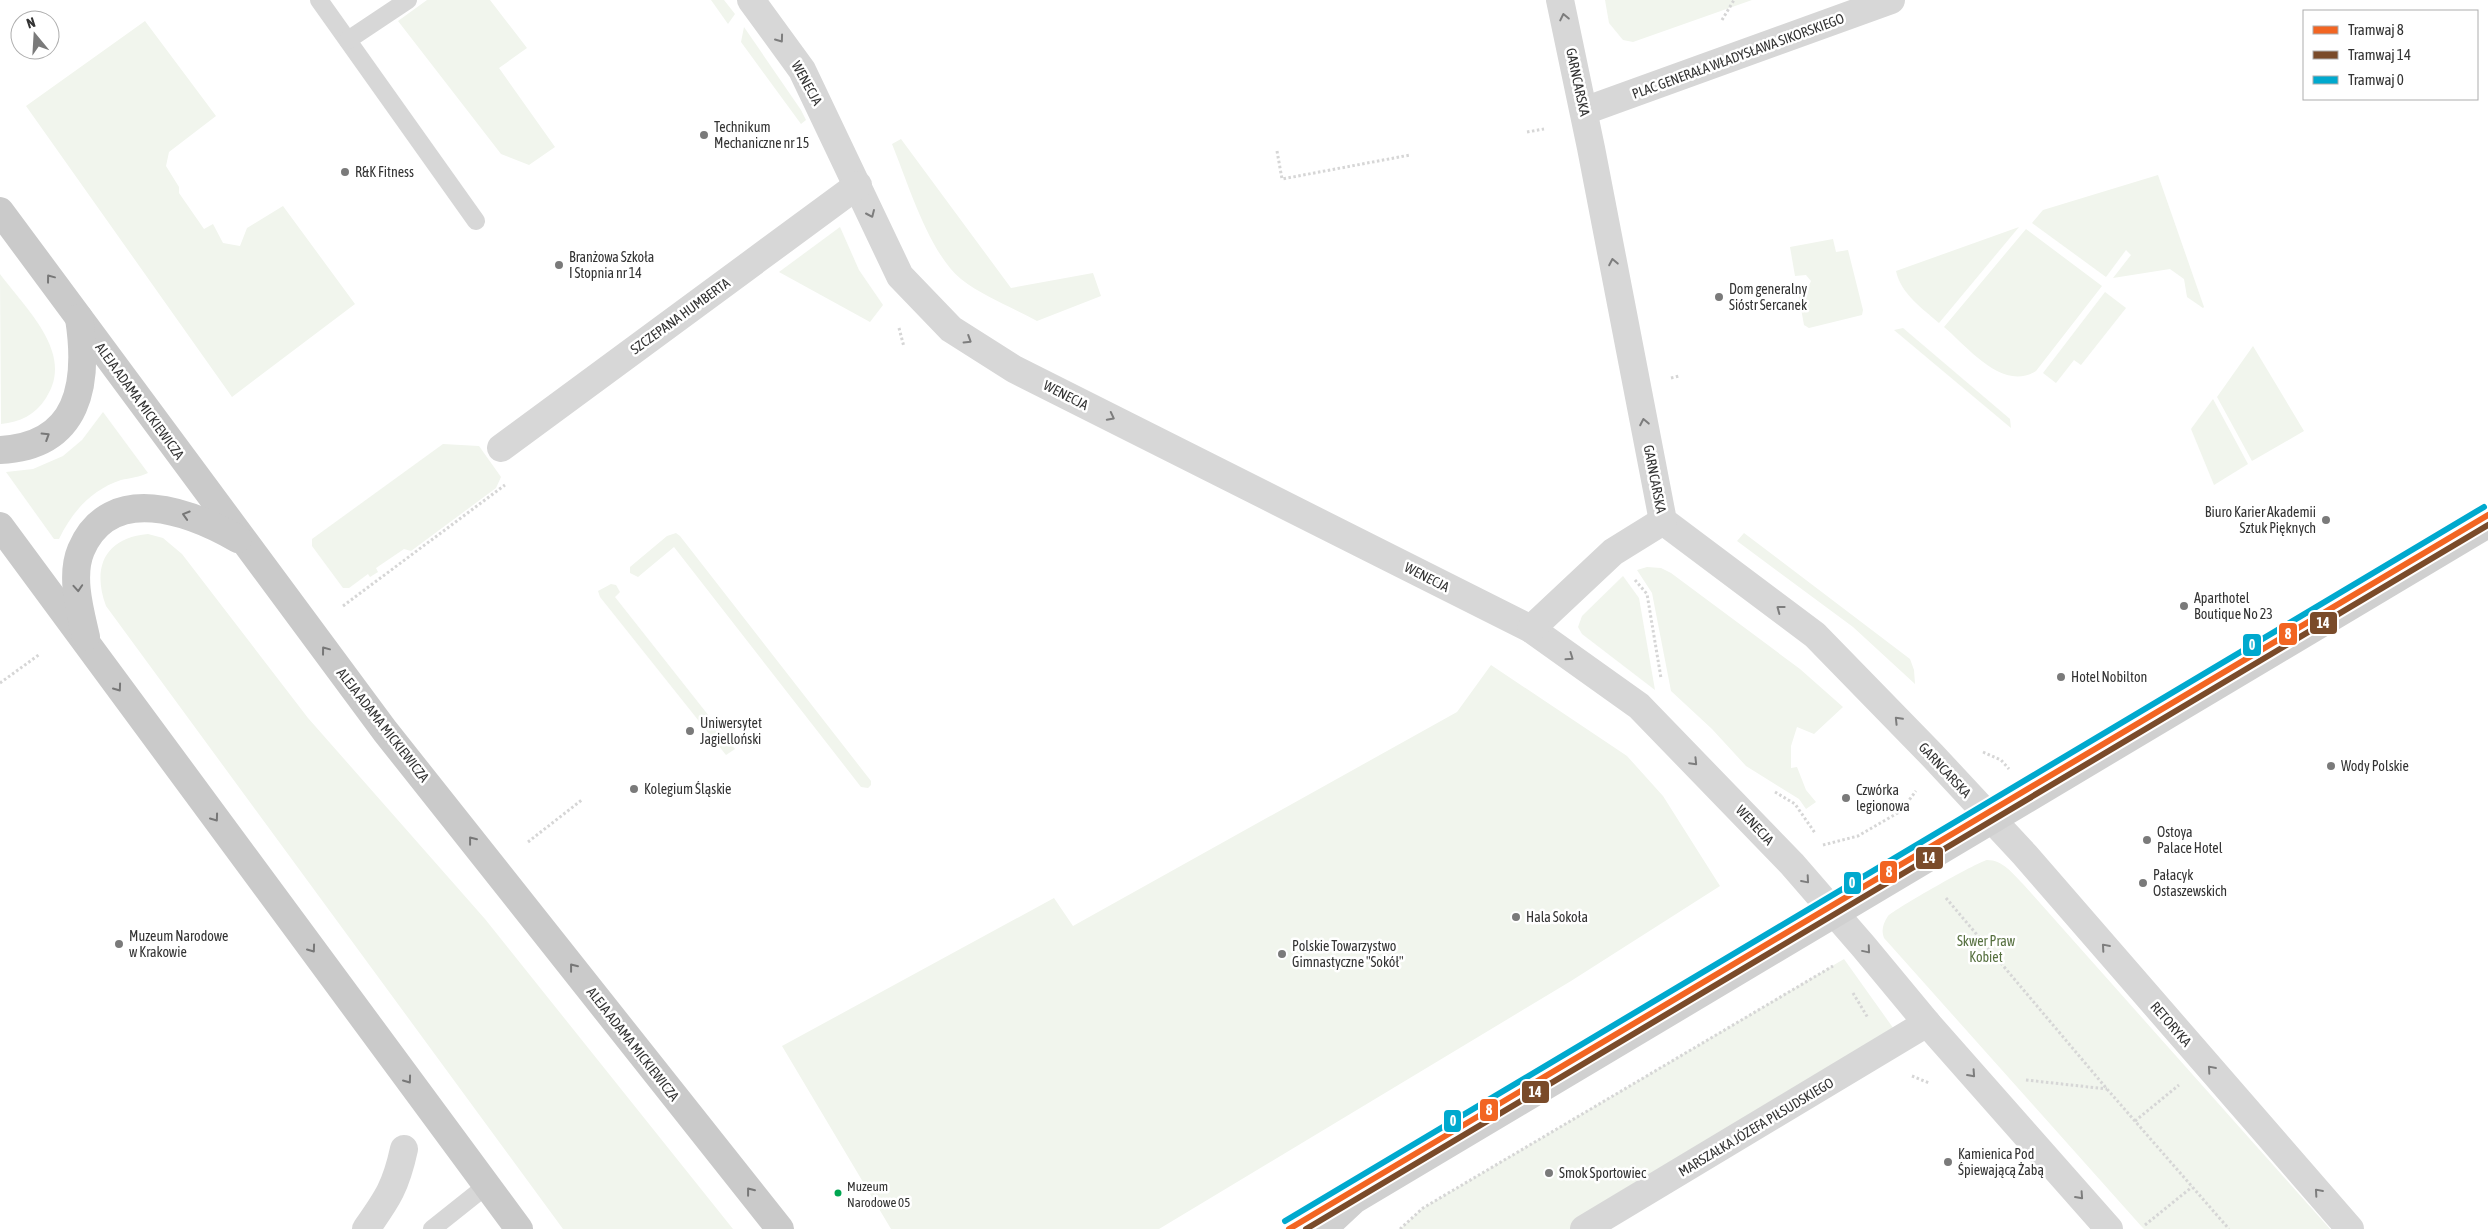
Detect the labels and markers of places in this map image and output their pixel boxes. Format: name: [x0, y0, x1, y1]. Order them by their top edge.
place label: Technikum Mechaniczne nr 15: [714, 119, 809, 151]
marker: Technikum Mechaniczne nr 15: [698, 129, 710, 141]
place label: R&K Fitness: [355, 164, 414, 180]
marker: R&K Fitness: [339, 166, 351, 178]
place label: Branżowa Szkoła I Stopnia nr 14: [569, 249, 654, 281]
marker: Branżowa Szkoła I Stopnia nr 14: [553, 259, 565, 271]
place label: Dom generalny Sióstr Sercanek: [1729, 281, 1808, 313]
marker: Dom generalny Sióstr Sercanek: [1713, 291, 1725, 303]
place label: Biuro Karier Akademii Sztuk Pięknych: [2205, 504, 2316, 536]
marker: Biuro Karier Akademii Sztuk Pięknych: [2320, 514, 2332, 526]
place label: Aparthotel Boutique No 23: [2194, 590, 2273, 622]
marker: Aparthotel Boutique No 23: [2178, 600, 2190, 612]
place label: Hotel Nobilton: [2071, 669, 2147, 685]
marker: Hotel Nobilton: [2055, 671, 2067, 683]
place label: Uniwersytet Jagielloński: [700, 715, 762, 747]
marker: Uniwersytet Jagielloński: [684, 725, 696, 737]
place label: Wody Polskie: [2341, 758, 2409, 774]
marker: Wody Polskie: [2325, 760, 2337, 772]
place label: Kolegium Śląskie: [644, 781, 731, 797]
place label: Czwórka legionowa: [1856, 782, 1910, 814]
marker: Kolegium Śląskie: [628, 783, 640, 795]
marker: Czwórka legionowa: [1840, 792, 1852, 804]
place label: Ostoya Palace Hotel: [2157, 824, 2223, 856]
marker: Ostoya Palace Hotel: [2141, 834, 2153, 846]
place label: Pałacyk Ostaszewskich: [2153, 867, 2227, 899]
marker: Pałacyk Ostaszewskich: [2137, 877, 2149, 889]
place label: Hala Sokoła: [1526, 909, 1588, 925]
marker: Hala Sokoła: [1510, 911, 1522, 923]
place label: Muzeum Narodowe w Krakowie: [129, 928, 228, 960]
marker: Muzeum Narodowe w Krakowie: [113, 938, 125, 950]
place label: Polskie Towarzystwo Gimnastyczne "Sokół": [1292, 938, 1404, 970]
marker: Polskie Towarzystwo Gimnastyczne "Sokół": [1276, 948, 1288, 960]
place label: Kamienica Pod Śpiewającą Żabą: [1958, 1146, 2044, 1178]
marker: Kamienica Pod Śpiewającą Żabą: [1942, 1156, 1954, 1168]
place label: Smok Sportowiec: [1559, 1165, 1647, 1181]
marker: Smok Sportowiec: [1543, 1167, 1555, 1179]
place label: Muzeum Narodowe 05: [847, 1179, 910, 1210]
marker: Muzeum Narodowe 05: [833, 1188, 843, 1198]

